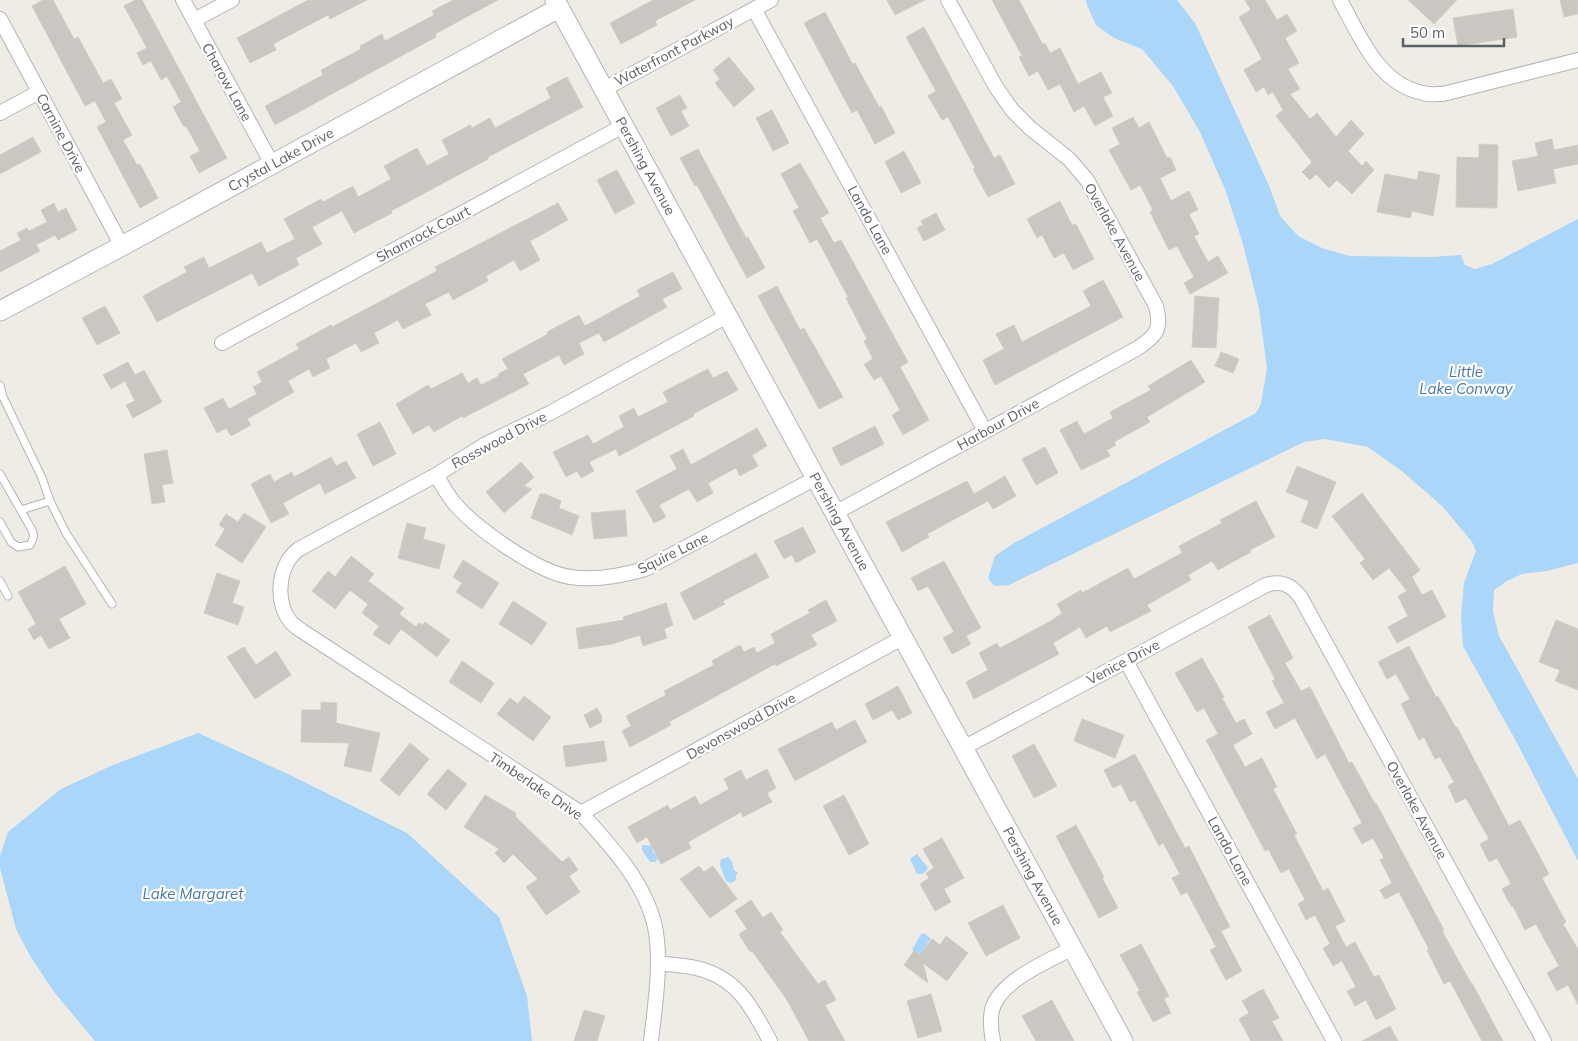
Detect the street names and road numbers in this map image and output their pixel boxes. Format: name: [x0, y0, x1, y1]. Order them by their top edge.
street label: Waterfront Parkway: [611, 12, 737, 90]
street label: Charow Lane: [198, 40, 256, 124]
street label: Carnine Drive: [32, 90, 90, 176]
street label: Pershing Avenue: [611, 114, 680, 218]
street label: Crystal Lake Drive: [225, 123, 337, 196]
street label: Overlake Avenue: [1081, 180, 1149, 284]
street label: Lando Lane: [844, 182, 896, 258]
street label: Shamrock Court: [373, 202, 473, 266]
street label: Harbour Drive: [954, 394, 1042, 454]
street label: Rosswood Drive: [448, 407, 550, 473]
street label: Pershing Avenue: [805, 469, 874, 574]
street label: Squire Lane: [635, 528, 711, 578]
street label: Venice Drive: [1083, 635, 1163, 689]
street label: Devonswood Drive: [683, 688, 799, 764]
street label: Timberlake Drive: [486, 748, 586, 824]
street label: Overlake Avenue: [1383, 758, 1451, 862]
street label: Lando Lane: [1204, 813, 1256, 889]
street label: Pershing Avenue: [999, 824, 1067, 928]

